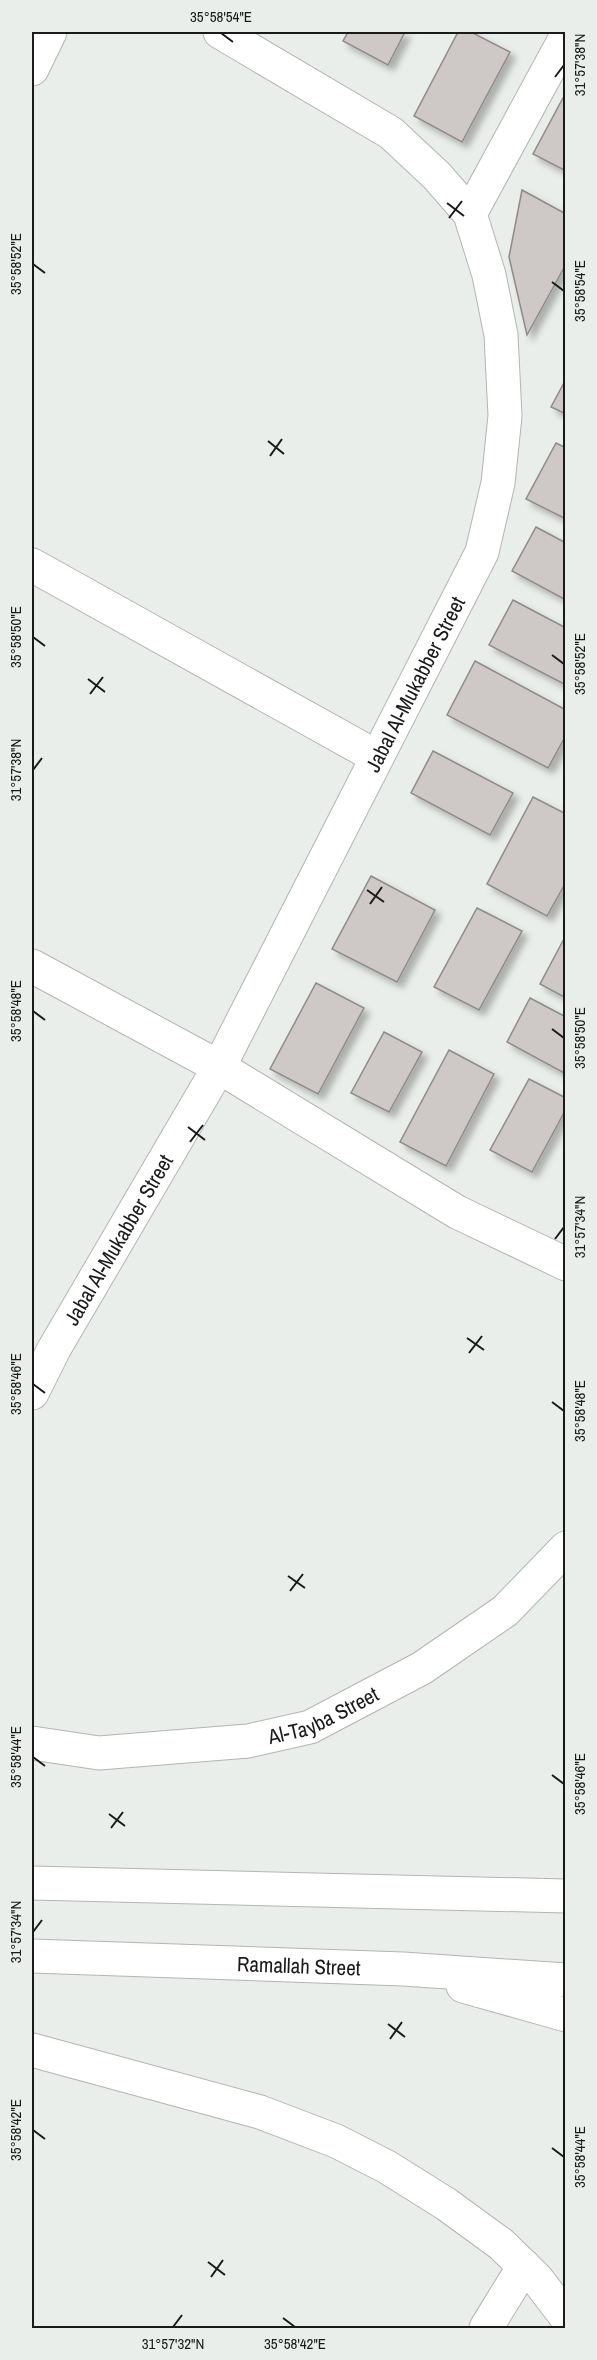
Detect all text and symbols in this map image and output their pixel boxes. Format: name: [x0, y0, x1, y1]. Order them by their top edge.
text: 35°58'54"E: [190, 6, 252, 27]
text: 31°57'38"N: [569, 34, 590, 96]
text: 35°58'52"E: [5, 233, 26, 295]
text: 35°58'54"E: [569, 260, 590, 322]
street label: Jabal Al-Mukabber Street: [358, 591, 472, 777]
text: 35°58'50"E: [5, 606, 26, 668]
text: 35°58'52"E: [569, 633, 590, 695]
text: 31°57'38"N: [5, 739, 26, 801]
text: 35°58'48"E: [5, 980, 26, 1042]
text: 35°58'50"E: [569, 1007, 590, 1069]
street label: Jabal Al-Mukabber Street: [57, 1149, 180, 1330]
text: 31°57'34"N: [569, 1196, 590, 1258]
text: 35°58'46"E: [5, 1353, 26, 1415]
text: 35°58'48"E: [569, 1380, 590, 1442]
street label: Al-Tayba Street: [264, 1679, 384, 1751]
text: 35°58'44"E: [5, 1726, 26, 1788]
text: 35°58'46"E: [569, 1753, 590, 1815]
text: 31°57'34"N: [5, 1901, 26, 1963]
street label: Ramallah Street: [237, 1949, 361, 1982]
text: 35°58'42"E: [5, 2099, 26, 2161]
text: 35°58'44"E: [569, 2126, 590, 2188]
text: 31°57'32"N: [142, 2333, 204, 2354]
text: 35°58'42"E: [264, 2333, 326, 2354]

